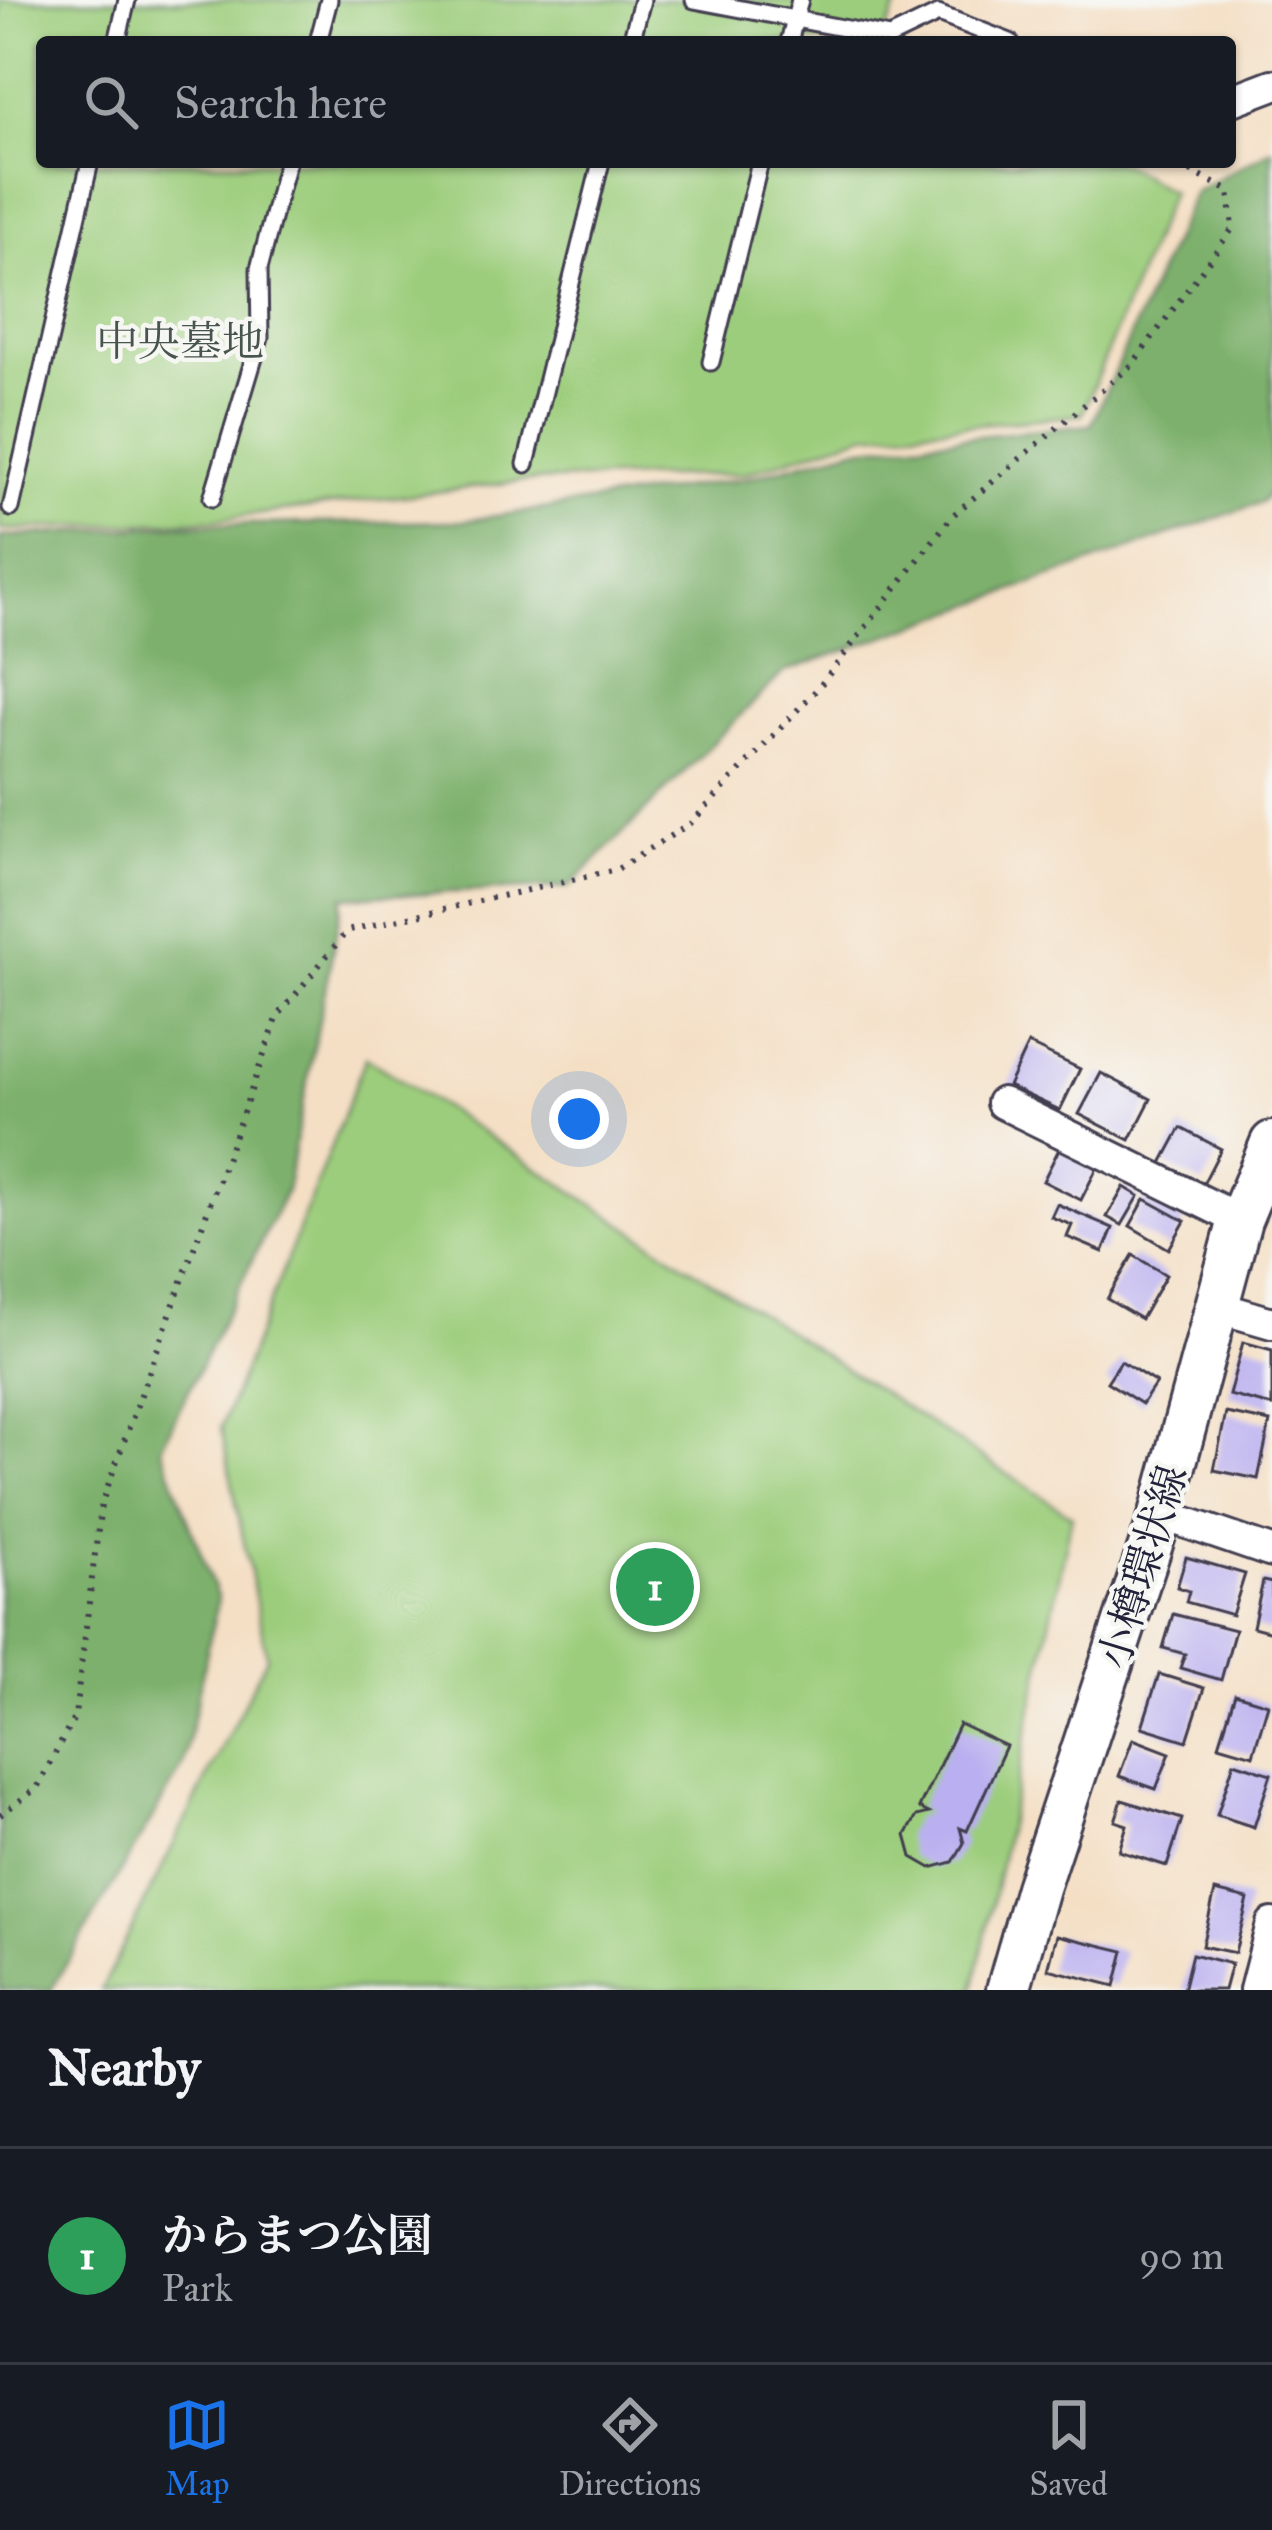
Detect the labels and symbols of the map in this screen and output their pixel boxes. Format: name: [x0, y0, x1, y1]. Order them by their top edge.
park label: 中央墓地: [96, 316, 264, 368]
your location: [549, 1089, 609, 1149]
street label: 小樽環状線: [1087, 1459, 1199, 1675]
pin: 1: [616, 1542, 694, 1632]

